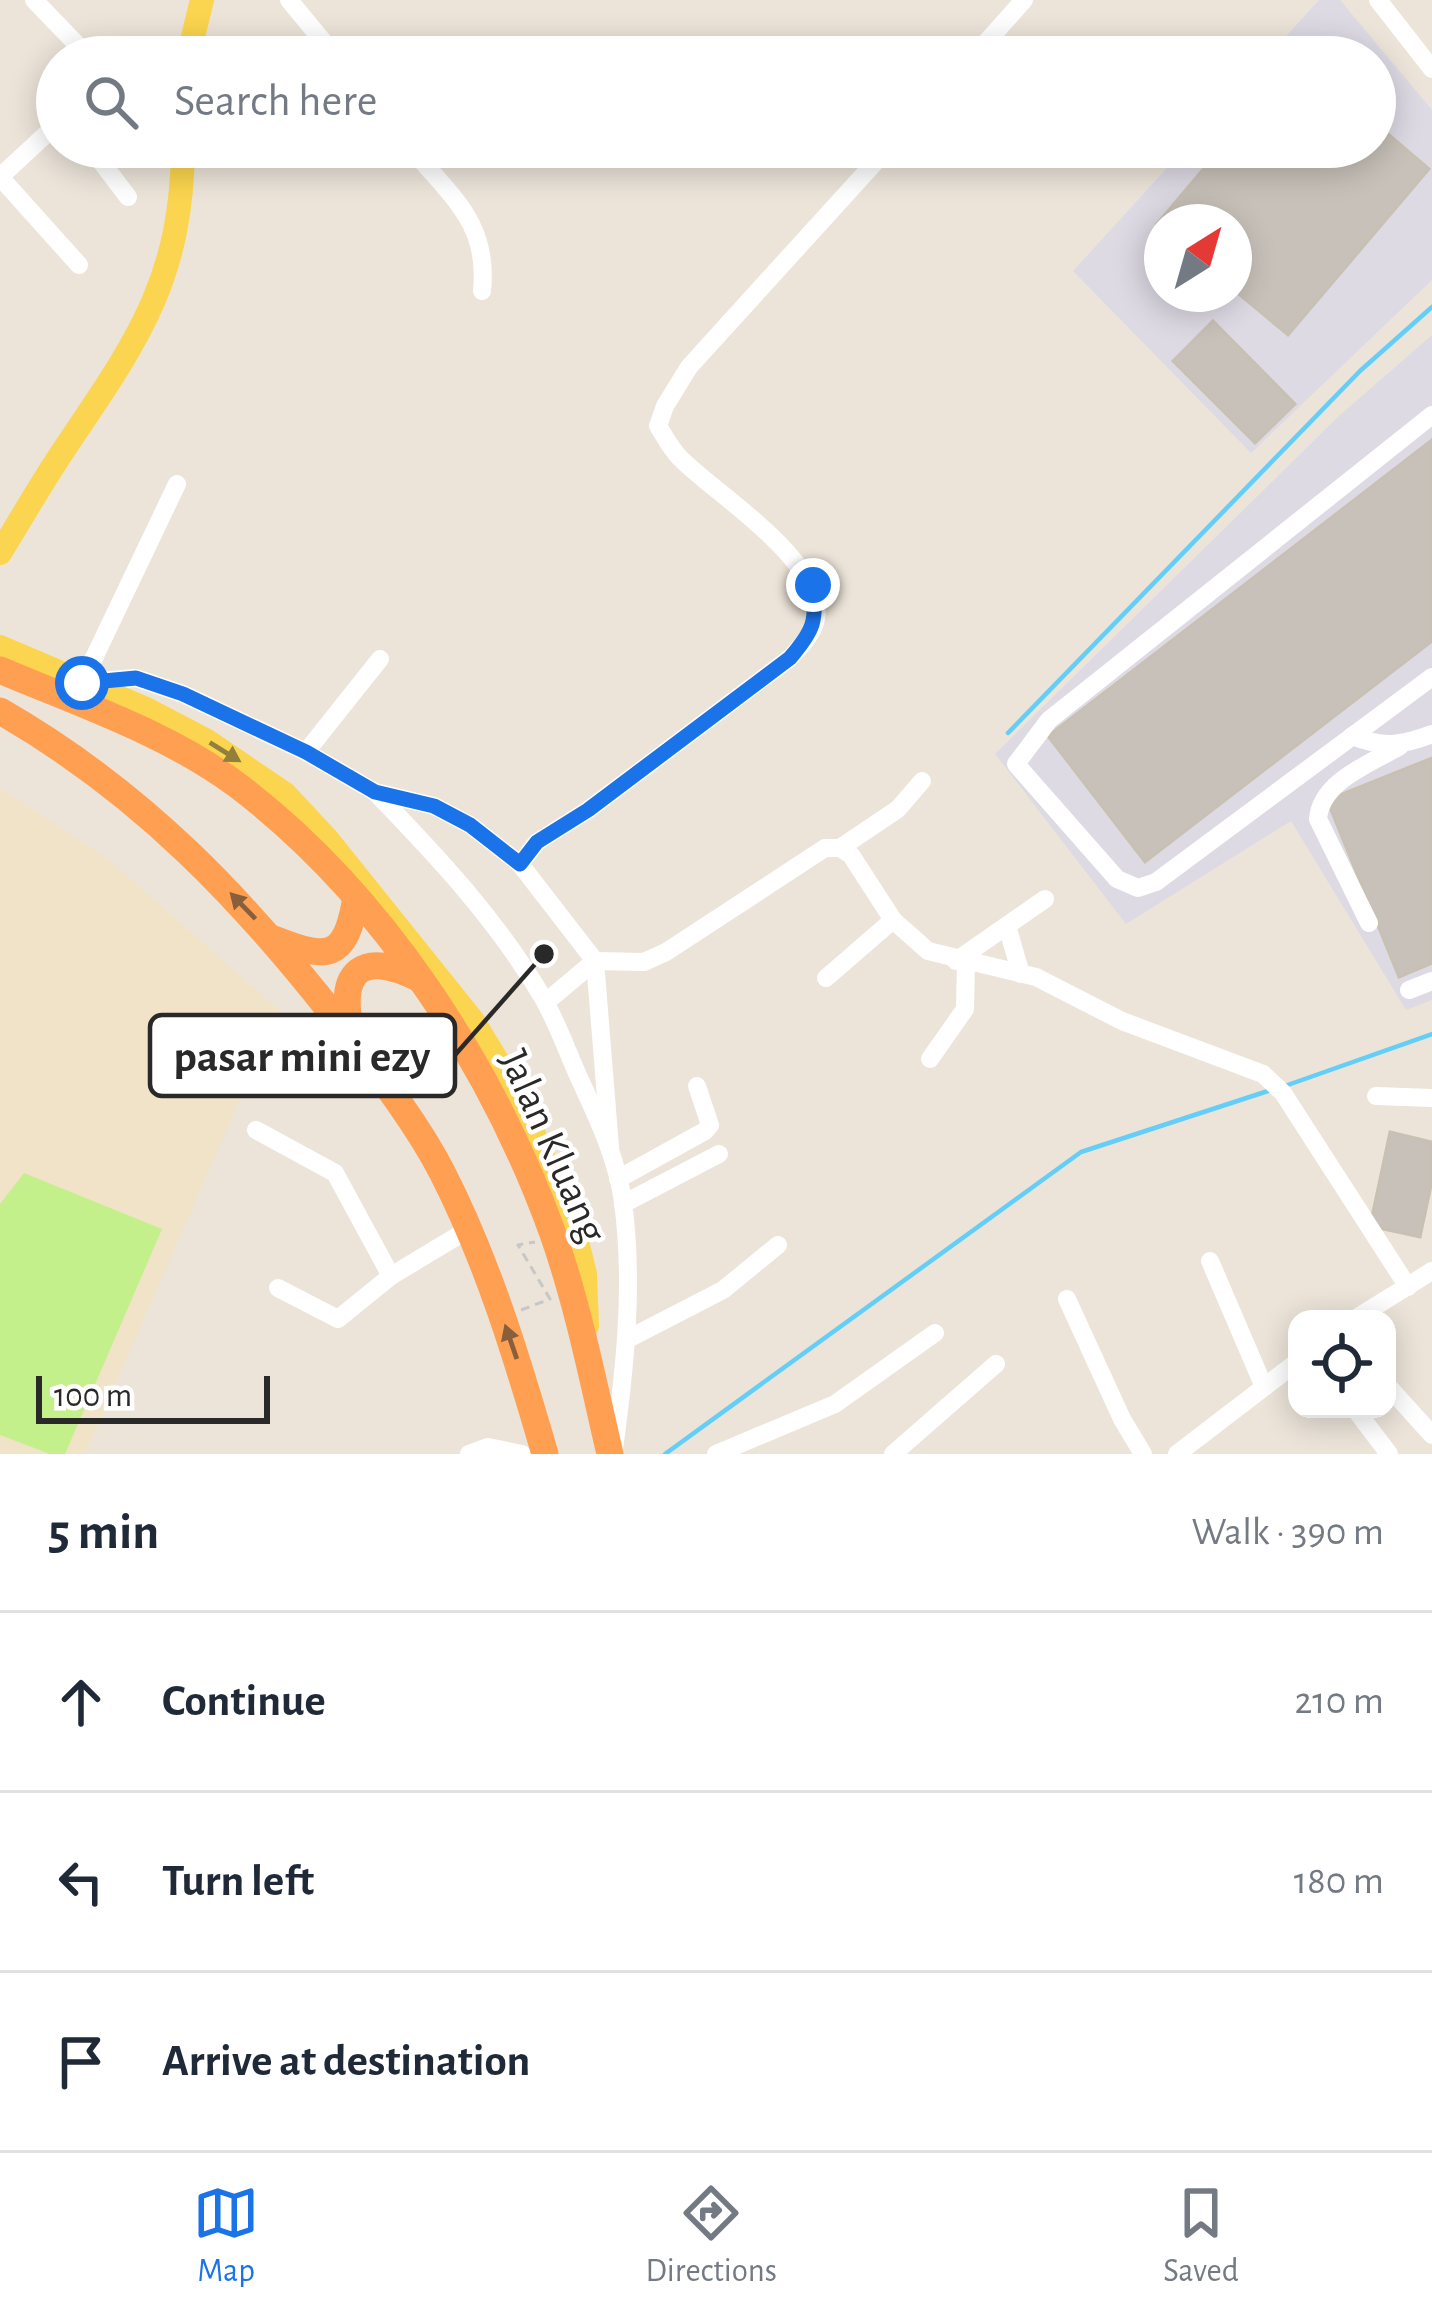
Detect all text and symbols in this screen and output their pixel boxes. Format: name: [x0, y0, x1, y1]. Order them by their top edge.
search box: [36, 36, 1396, 168]
icon: search: [78, 69, 144, 135]
text: Search here: [174, 79, 377, 124]
north arrow: [1144, 204, 1252, 312]
route end: [786, 558, 840, 612]
route start: [55, 656, 109, 710]
one-way arrow: [208, 741, 242, 762]
one-way arrow: [230, 892, 258, 921]
callout: pasar mini ezy: [150, 1015, 455, 1096]
text: pasar mini ezy: [174, 1035, 431, 1080]
street label: Jalan Kluang: [492, 1044, 614, 1249]
map controls: [1288, 1310, 1396, 1418]
button: locate: [1288, 1310, 1396, 1418]
one-way arrow: [501, 1324, 519, 1360]
scale bar: [36, 1370, 270, 1423]
text: 100 m: [54, 1380, 132, 1413]
text: 5 min: [48, 1507, 159, 1558]
text: Walk · 390 m: [1191, 1513, 1384, 1552]
icon: ahead: [48, 1669, 114, 1735]
text: Continue: [162, 1679, 326, 1724]
text: 210 m: [1295, 1682, 1384, 1721]
icon: left: [48, 1849, 114, 1915]
text: Turn left: [162, 1859, 314, 1904]
text: 180 m: [1294, 1862, 1384, 1901]
icon: arrive: [48, 2029, 114, 2095]
text: Arrive at destination: [162, 2039, 530, 2084]
tab: Map: [193, 2180, 259, 2292]
tab: Directions: [645, 2180, 777, 2292]
tab: Saved: [1163, 2180, 1239, 2292]

